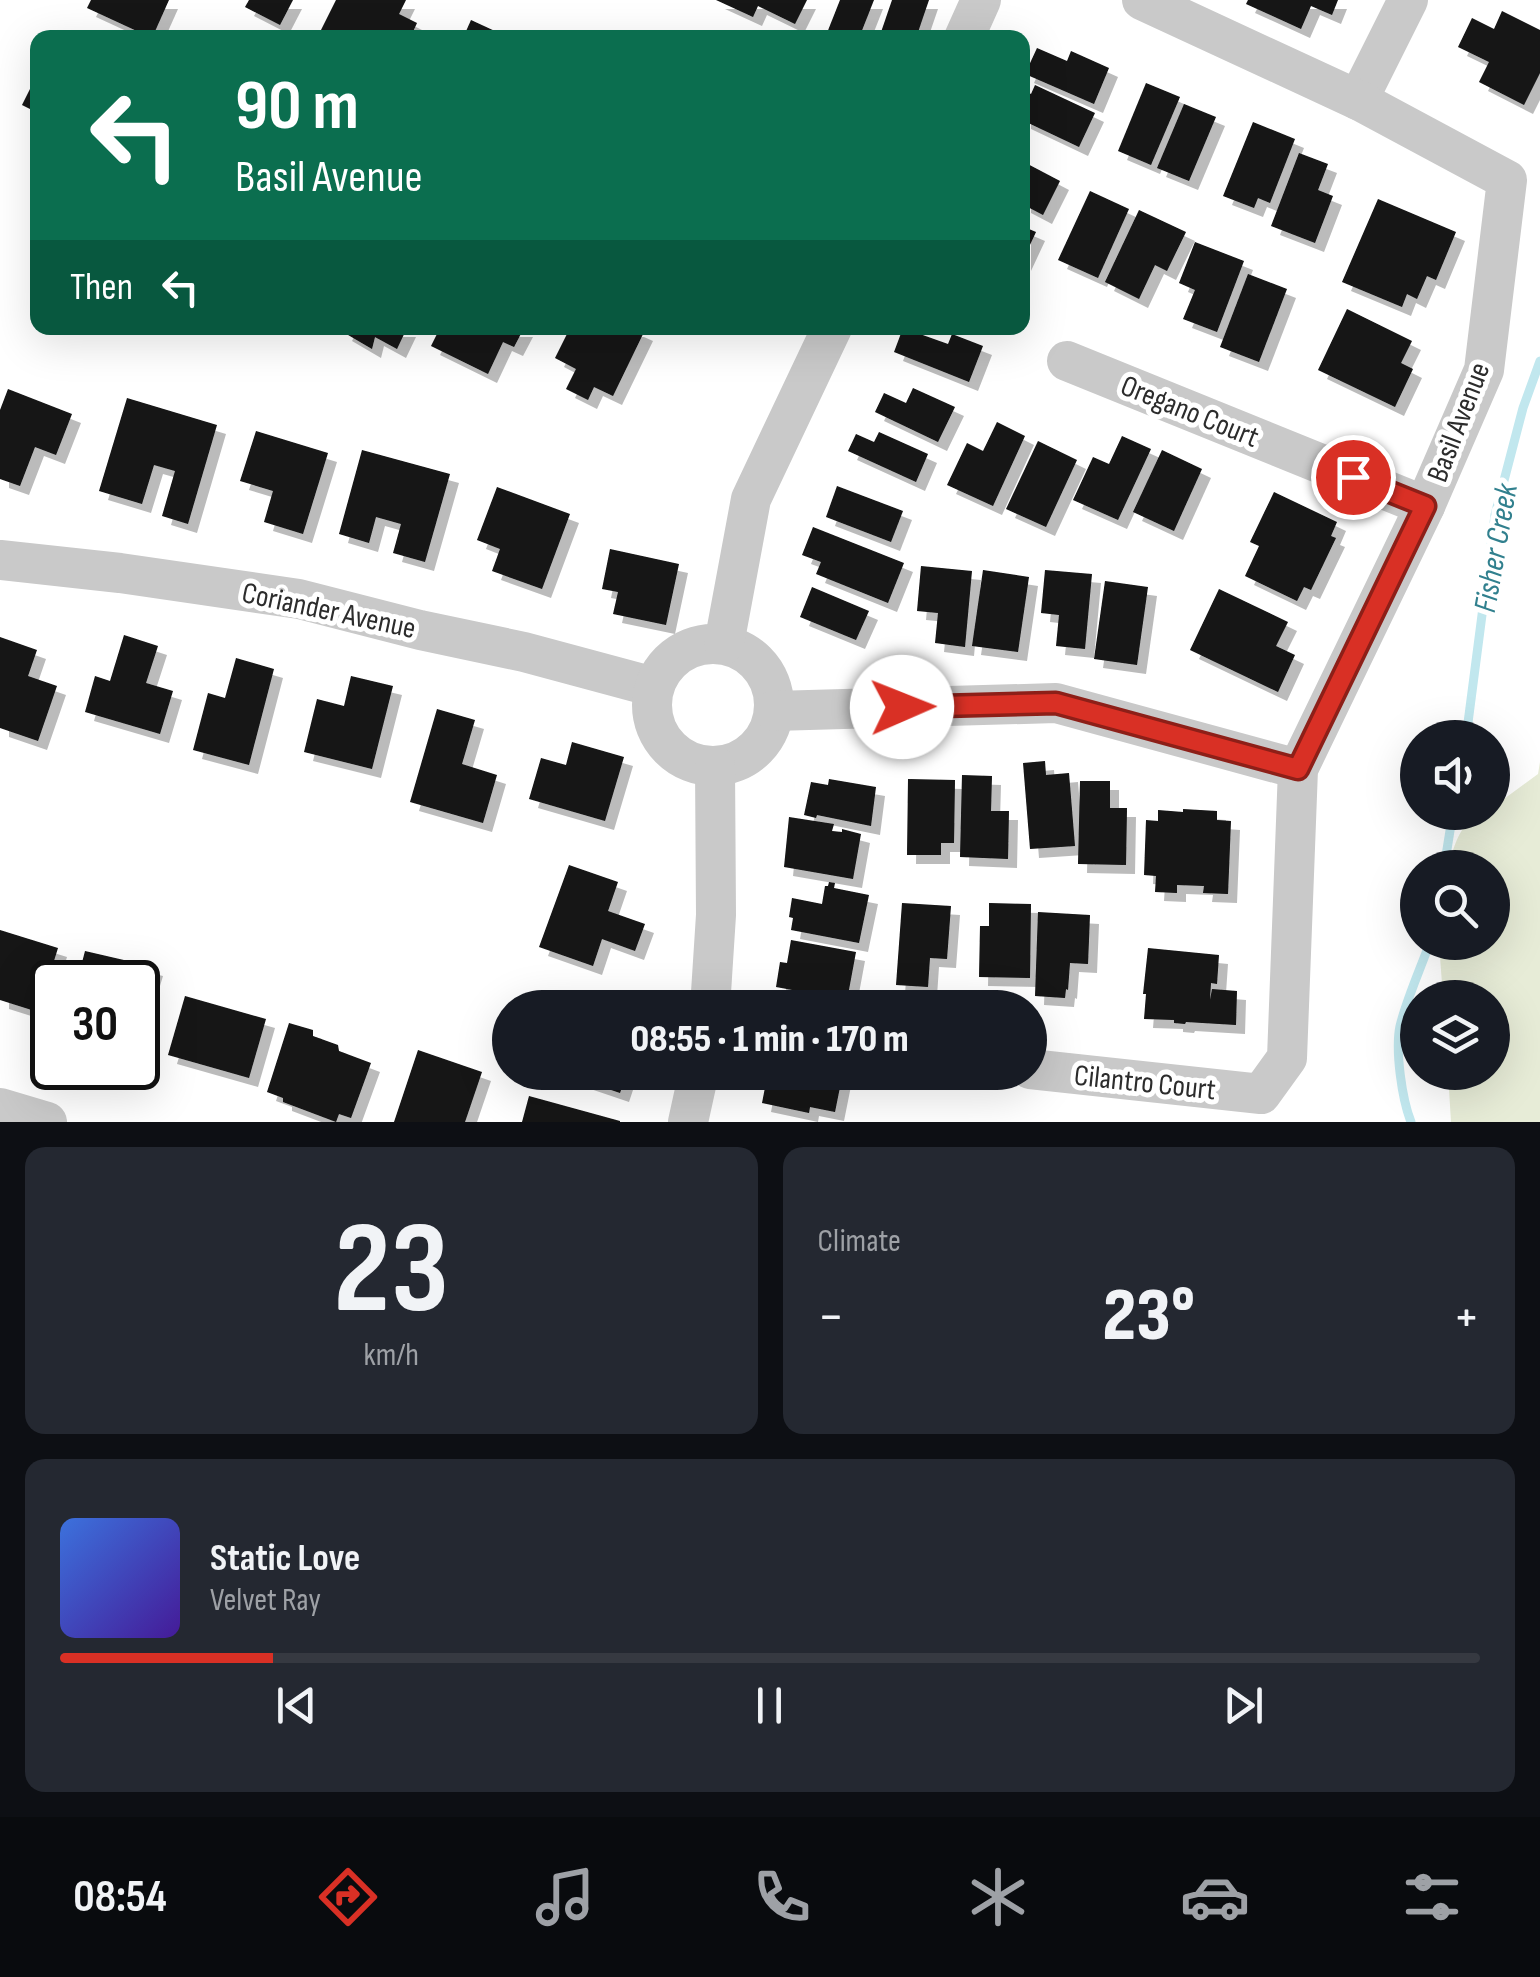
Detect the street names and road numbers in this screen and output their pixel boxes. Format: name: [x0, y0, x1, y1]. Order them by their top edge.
street label: Basil Avenue: [1420, 358, 1498, 487]
street label: Oregano Court: [1115, 368, 1264, 456]
street label: Coriander Avenue: [239, 575, 419, 647]
street label: Cilantro Court: [1072, 1058, 1217, 1108]

